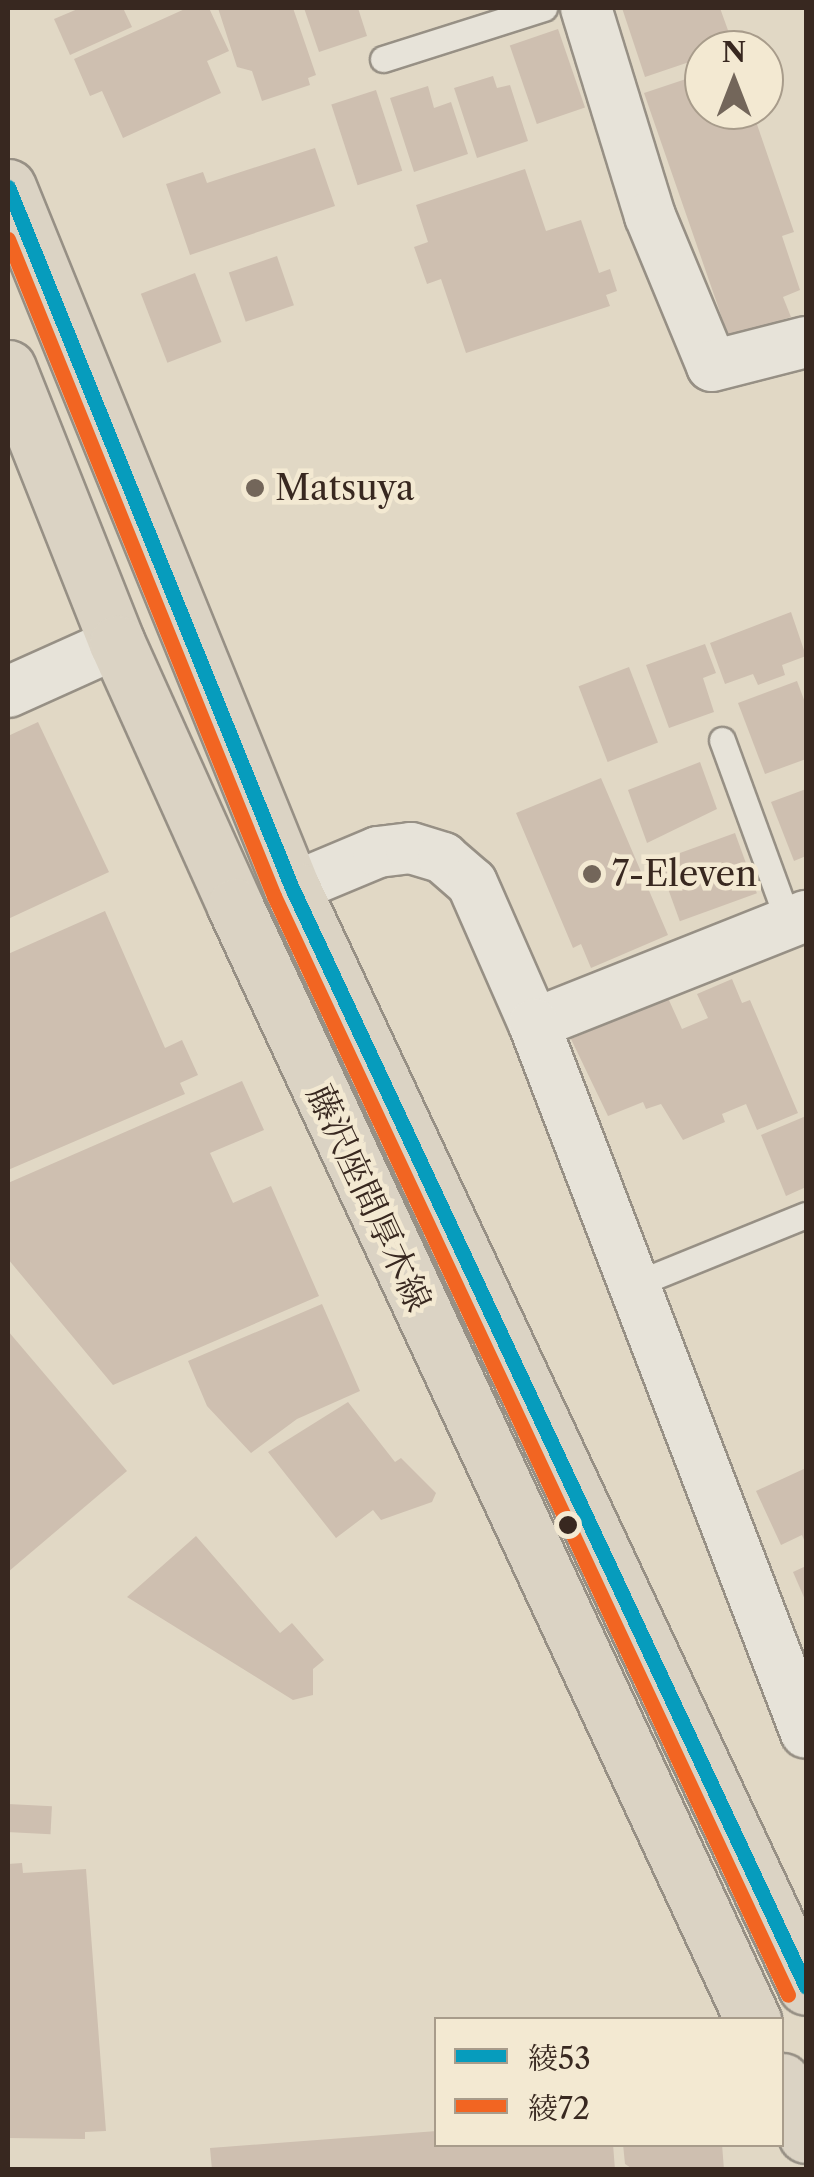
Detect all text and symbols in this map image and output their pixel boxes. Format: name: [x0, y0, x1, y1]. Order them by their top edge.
north arrow: [684, 30, 784, 130]
text: N: [722, 35, 746, 69]
place label: Matsuya: [275, 467, 414, 509]
marker: Matsuya: [244, 477, 266, 499]
place label: 7-Eleven: [612, 853, 757, 895]
marker: 7-Eleven: [581, 863, 603, 885]
street label: 藤沢座間厚木線: [298, 1078, 440, 1318]
unlabelled marker: [558, 1515, 578, 1535]
legend: [434, 2017, 784, 2147]
text: 綾53: [528, 2040, 591, 2077]
text: 綾72: [528, 2090, 590, 2127]

